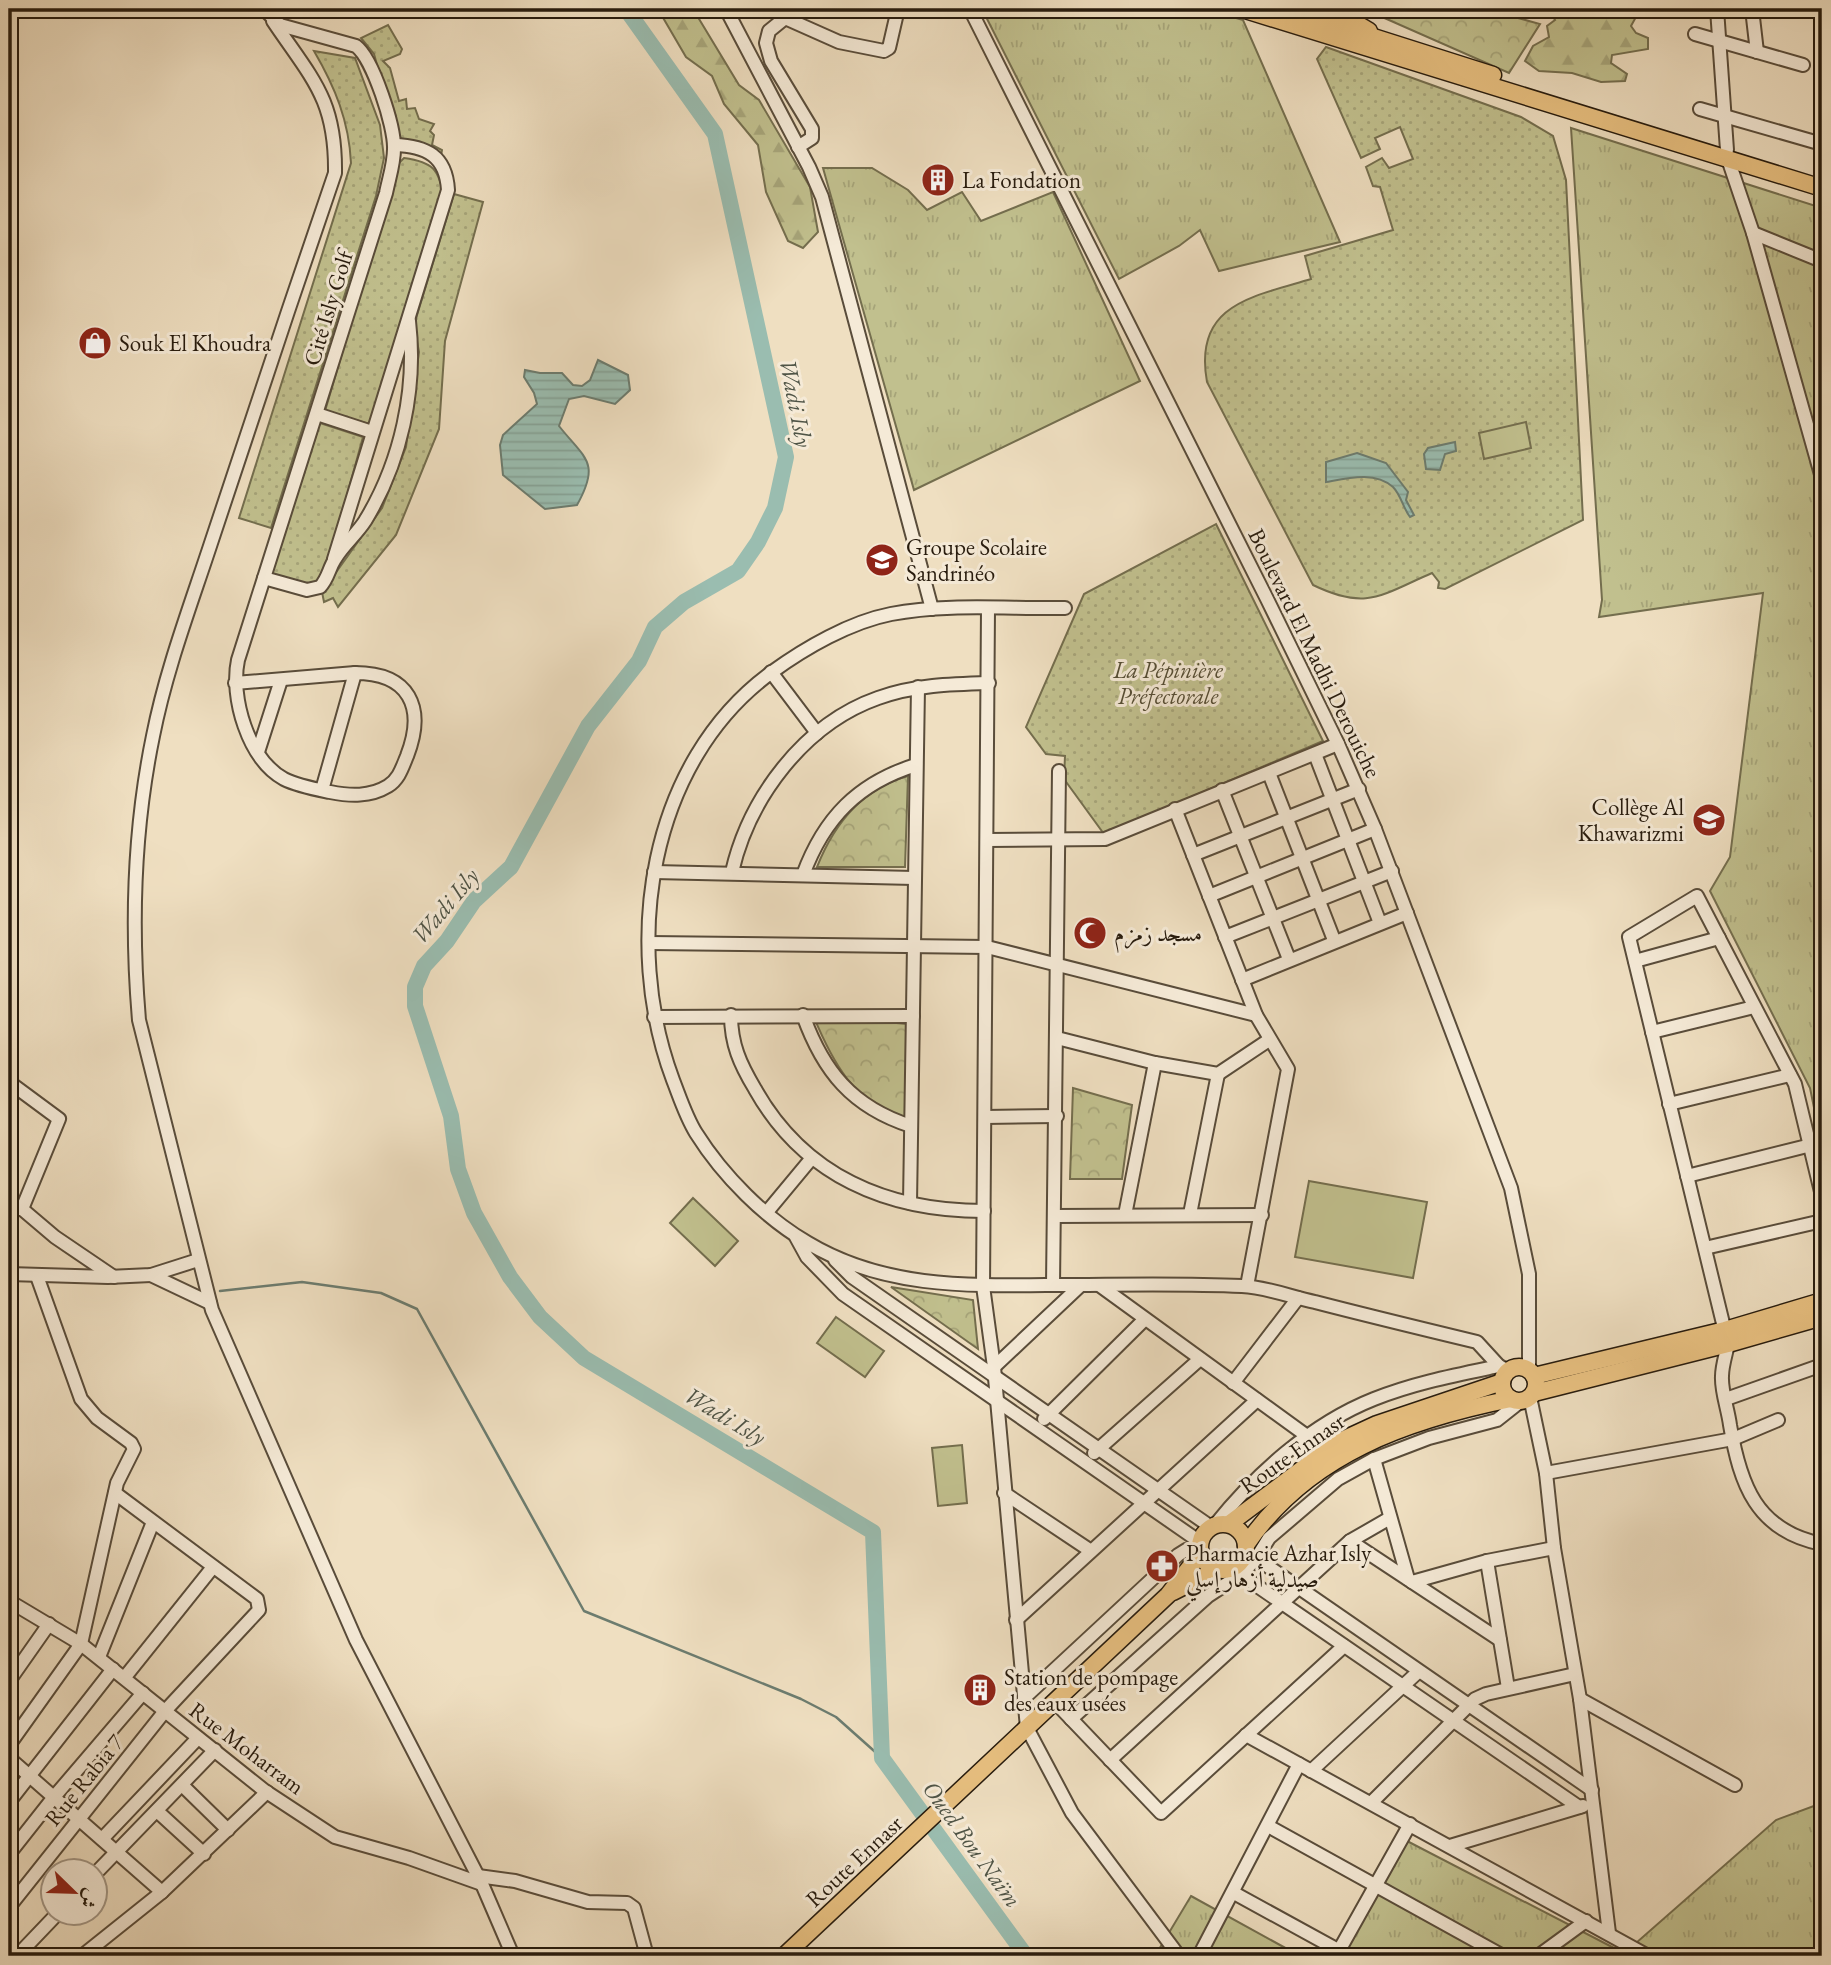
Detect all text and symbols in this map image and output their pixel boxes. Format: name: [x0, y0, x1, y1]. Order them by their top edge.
building icon: La Fondation: [919, 161, 957, 199]
place label: La Fondation: [962, 165, 1081, 195]
street label: Cité Isly Golf: [296, 244, 361, 369]
shop icon: Souk El Khoudra: [76, 324, 114, 362]
place label: Souk El Khoudra: [119, 328, 272, 358]
water label: Wadi Isly: [773, 356, 820, 450]
street label: Boulevard El Madhi Derouiche: [1241, 523, 1389, 783]
place label: Groupe Scolaire Sandrinéo: [906, 532, 1047, 588]
school or university icon: Groupe Scolaire Sandrinéo: [863, 541, 901, 579]
park label: La Pépinière Préfectorale: [1112, 655, 1224, 711]
place label: Collège Al Khawarizmi: [1578, 792, 1684, 848]
school or university icon: Collège Al Khawarizmi: [1690, 801, 1728, 839]
water label: Wadi Isly: [404, 861, 486, 950]
mosque icon: مسجد زمزم: [1071, 914, 1109, 952]
place label: مسجد زمزم: [1114, 918, 1202, 953]
water label: Wadi Isly: [679, 1379, 772, 1452]
street label: Route Ennasr: [1233, 1405, 1351, 1500]
place label: Pharmacie Azhar Isly صيدلية أزهار إسلي: [1186, 1538, 1372, 1602]
pharmacy icon: Pharmacie Azhar Isly صيدلية أزهار إسلي: [1143, 1547, 1181, 1585]
place label: Station de pompage des eaux usées: [1004, 1662, 1178, 1718]
building icon: Station de pompage des eaux usées: [961, 1671, 999, 1709]
street label: Rue Moharram: [183, 1695, 311, 1801]
street label: Rue Rabia 7: [38, 1727, 131, 1832]
water label: Oued Bou Naïm: [916, 1774, 1029, 1913]
street label: Route Ennasr: [799, 1808, 909, 1914]
north arrow: [38, 1856, 108, 1926]
text: ش: [74, 1885, 104, 1912]

